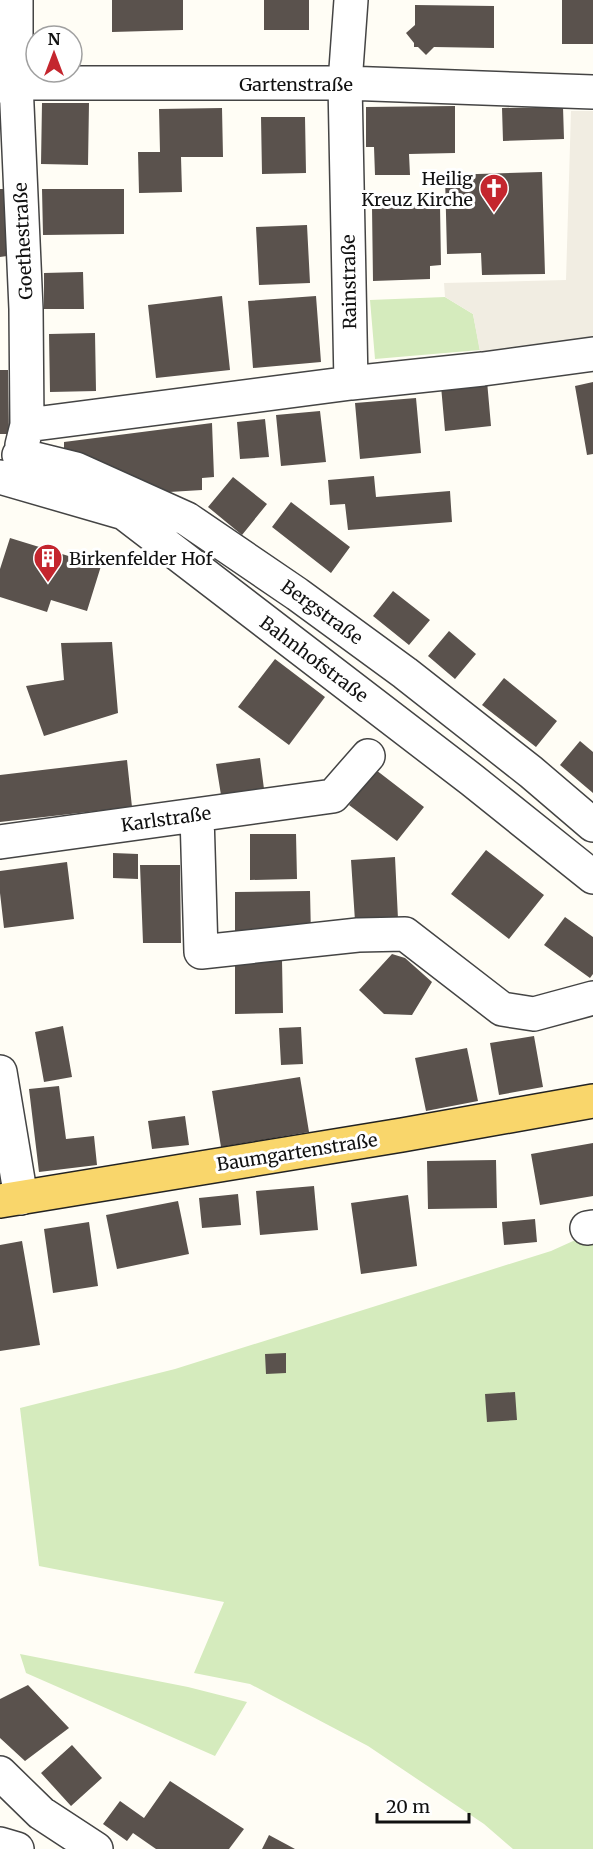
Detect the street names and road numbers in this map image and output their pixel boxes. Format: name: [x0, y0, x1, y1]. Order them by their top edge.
street label: Gartenstraße: [239, 73, 353, 96]
street label: Goethestraße: [8, 182, 38, 300]
street label: Rainstraße: [337, 234, 361, 330]
street label: Bergstraße: [277, 575, 367, 649]
street label: Bahnhofstraße: [255, 611, 373, 707]
street label: Karlstraße: [119, 801, 213, 837]
street label: Baumgartenstraße: [215, 1128, 379, 1176]

